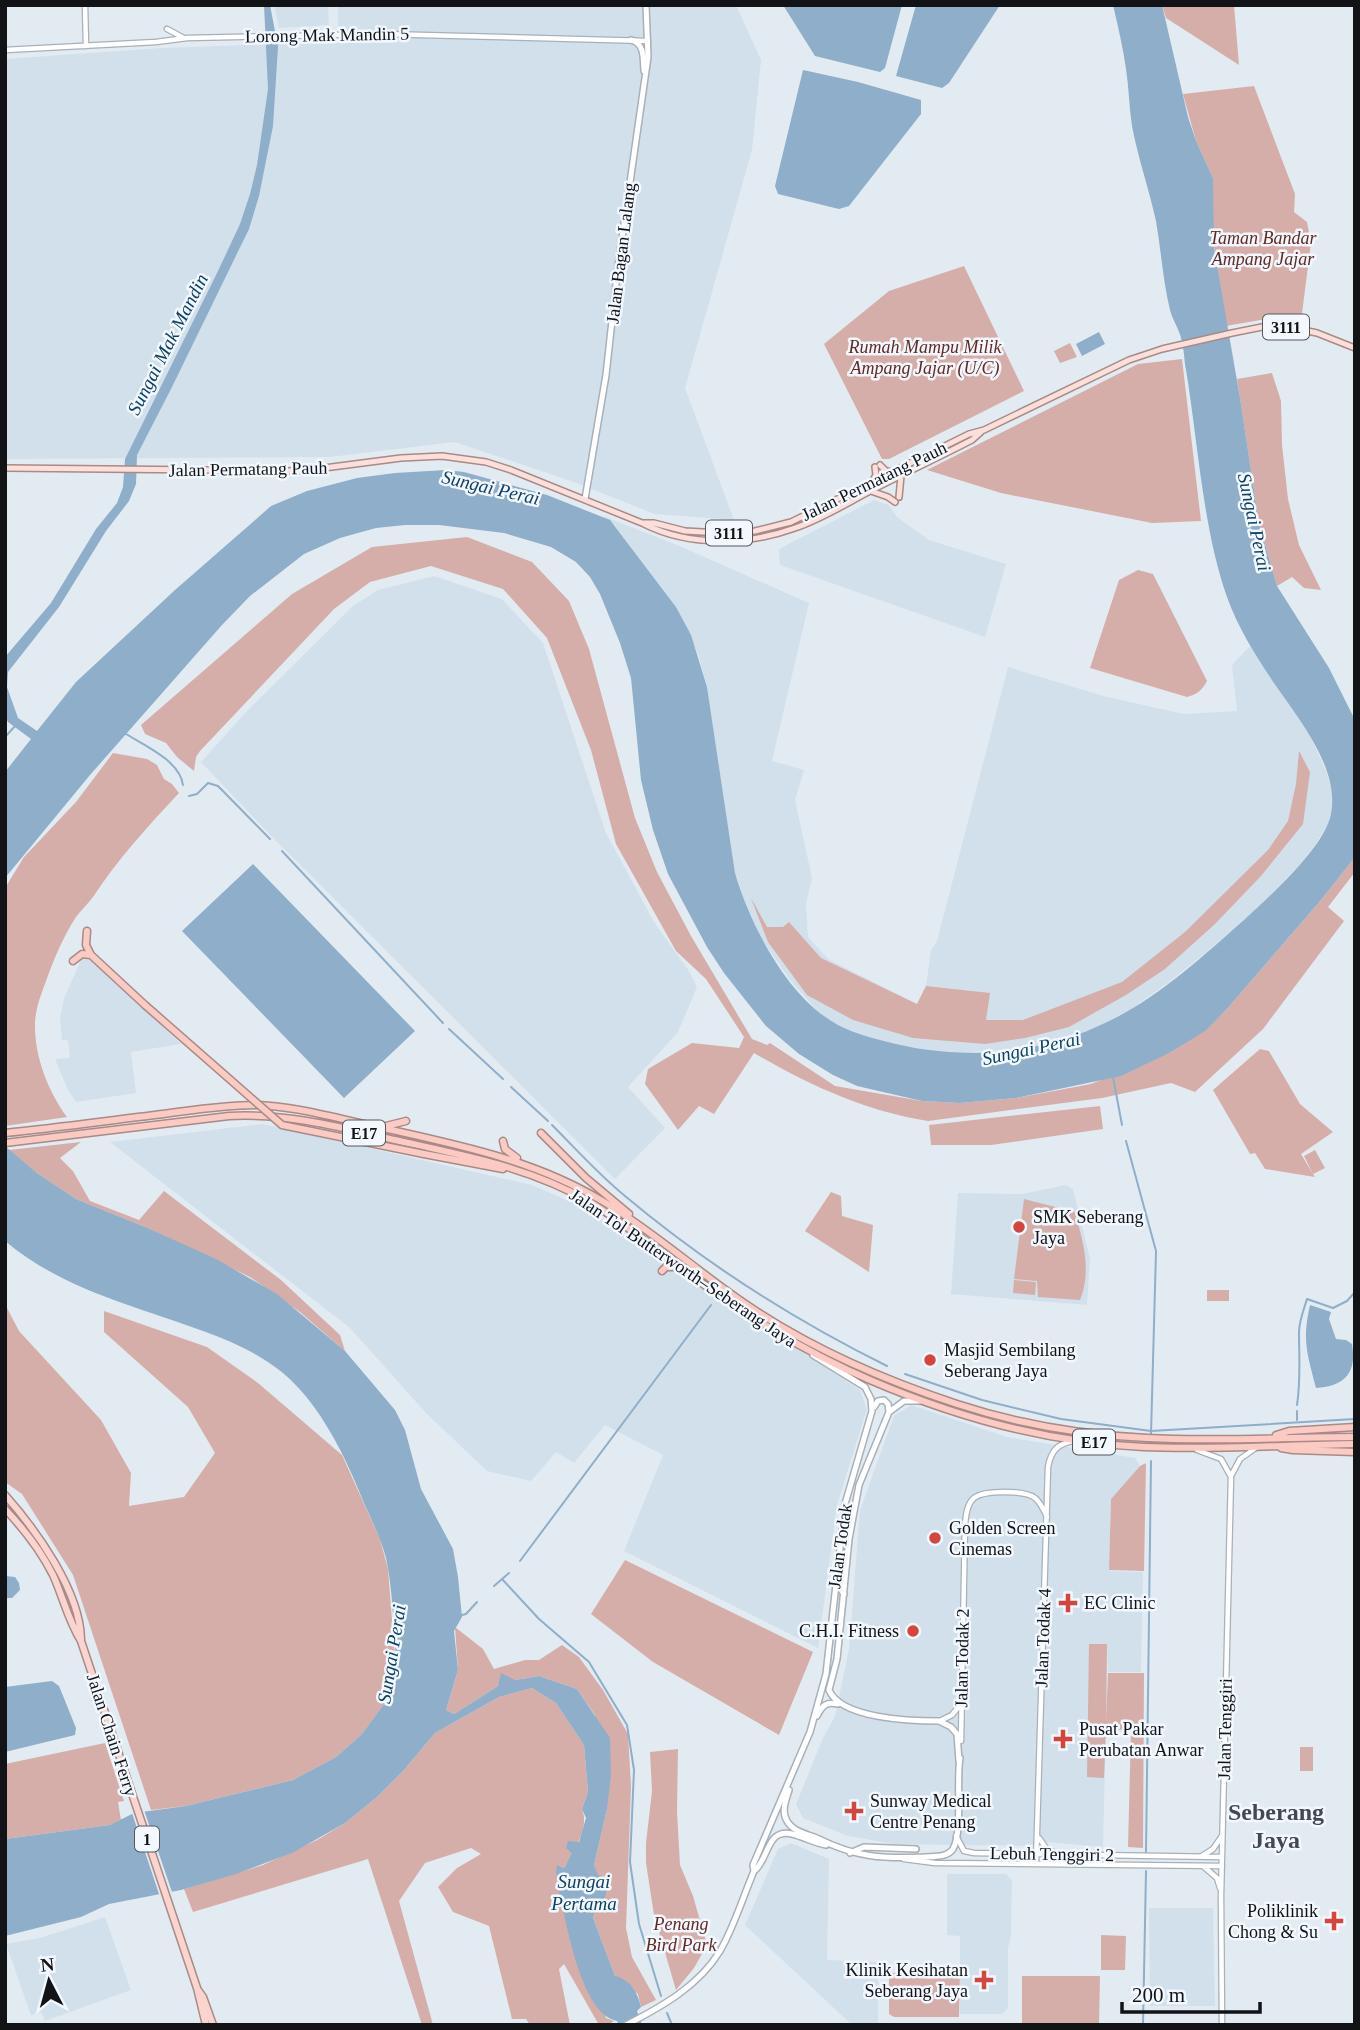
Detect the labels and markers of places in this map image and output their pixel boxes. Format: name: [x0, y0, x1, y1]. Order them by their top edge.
place label: SMK Seberang Jaya: [1033, 1207, 1144, 1248]
marker: SMK Seberang Jaya: [1011, 1219, 1027, 1235]
place label: Masjid Sembilang Seberang Jaya: [944, 1340, 1076, 1381]
marker: Masjid Sembilang Seberang Jaya: [922, 1352, 938, 1368]
place label: Golden Screen Cinemas: [949, 1518, 1055, 1559]
marker: Golden Screen Cinemas: [927, 1530, 943, 1546]
marker: EC Clinic: [1058, 1593, 1078, 1613]
place label: EC Clinic: [1084, 1593, 1156, 1613]
place label: C.H.I. Fitness: [799, 1621, 899, 1641]
marker: C.H.I. Fitness: [905, 1623, 921, 1639]
place label: Pusat Pakar Perubatan Anwar: [1079, 1719, 1203, 1760]
marker: Pusat Pakar Perubatan Anwar: [1053, 1729, 1073, 1749]
place label: Sunway Medical Centre Penang: [870, 1791, 991, 1832]
marker: Sunway Medical Centre Penang: [844, 1801, 864, 1821]
place label: Poliklinik Chong & Su: [1228, 1901, 1318, 1942]
marker: Poliklinik Chong & Su: [1324, 1911, 1344, 1931]
place label: Klinik Kesihatan Seberang Jaya: [846, 1960, 968, 2001]
marker: Klinik Kesihatan Seberang Jaya: [974, 1970, 994, 1990]

